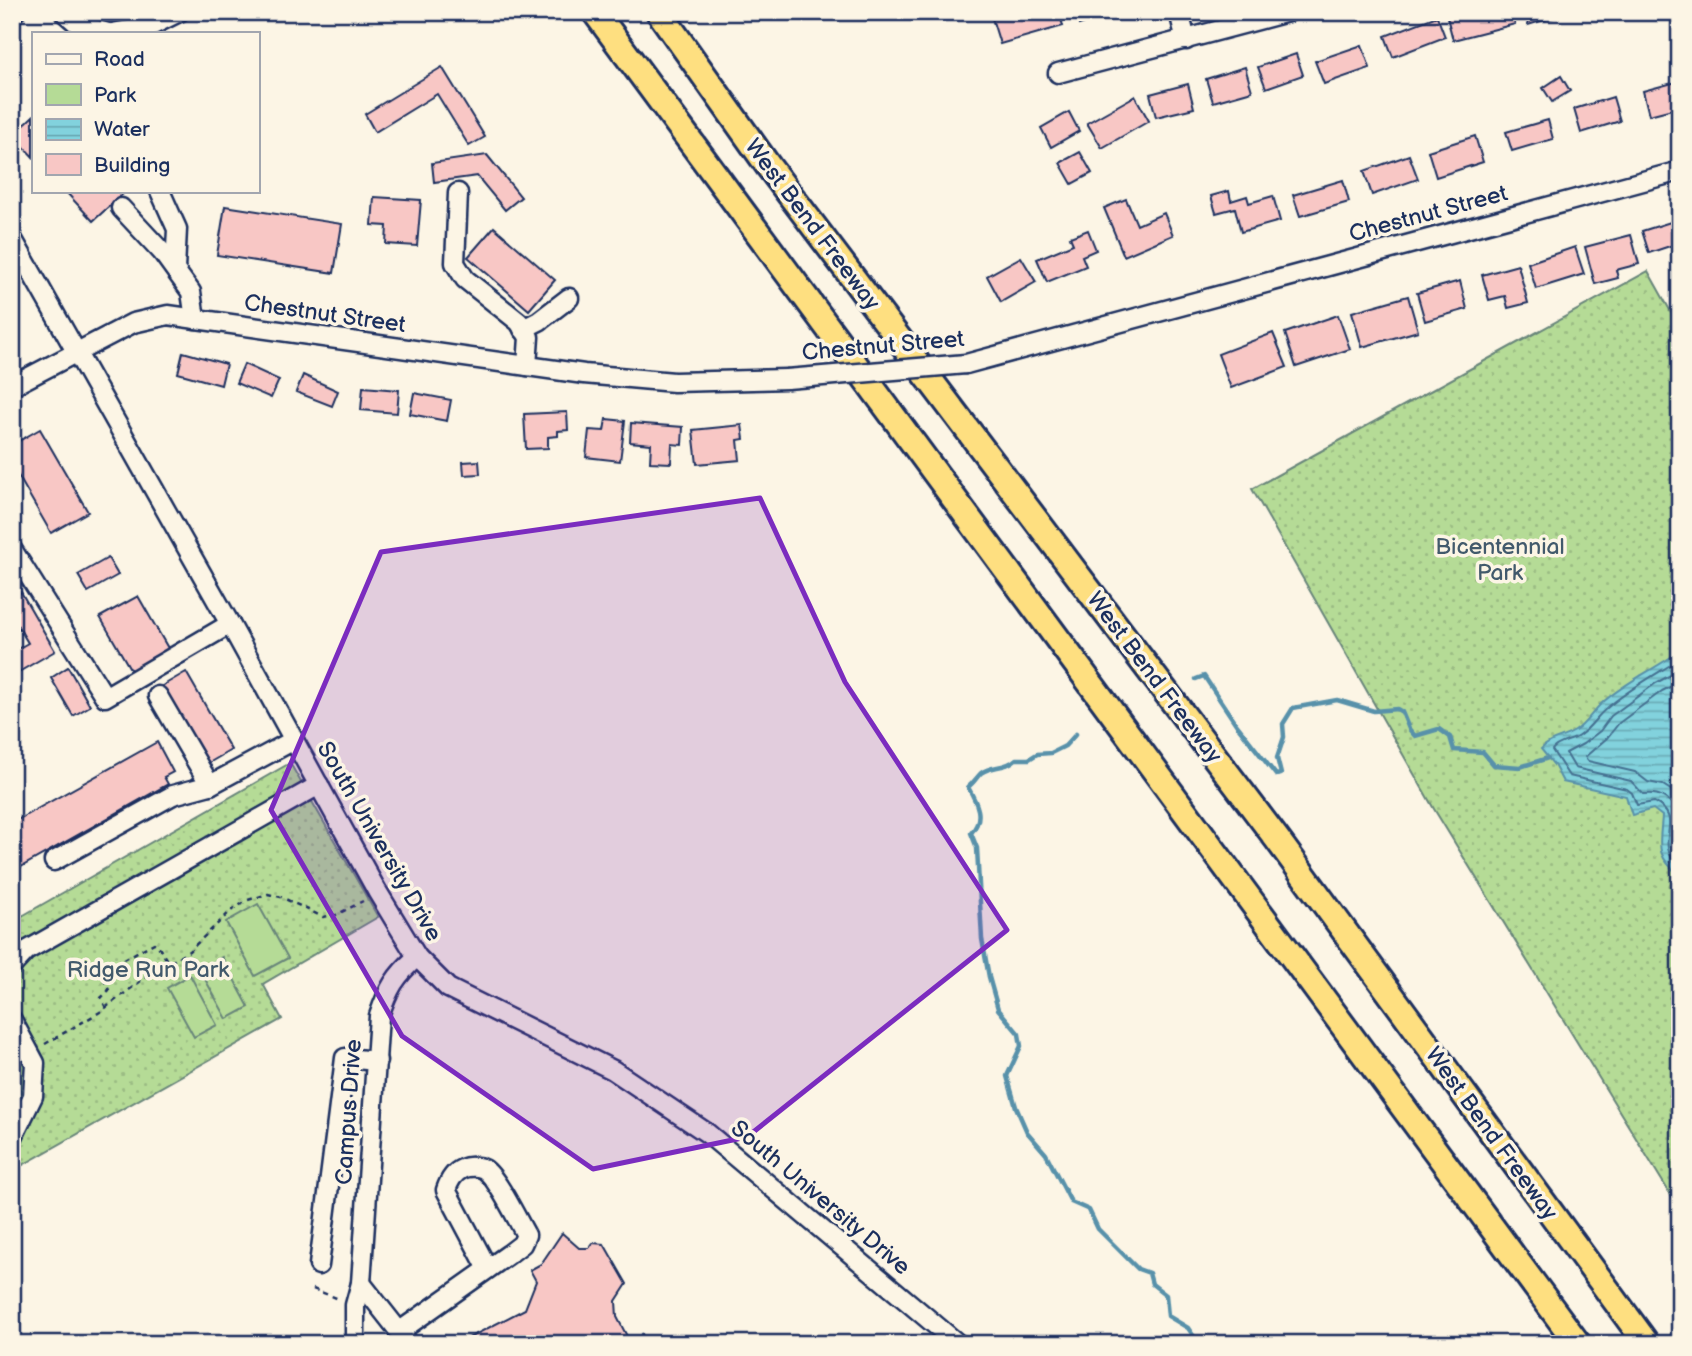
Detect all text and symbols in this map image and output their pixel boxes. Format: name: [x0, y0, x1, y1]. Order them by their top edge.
legend: [32, 32, 259, 192]
text: Road: [94, 47, 145, 72]
text: Park: [94, 83, 137, 108]
text: Water: [94, 117, 150, 142]
street label: West Bend Freeway: [739, 133, 886, 316]
text: Building: [94, 153, 170, 178]
street label: Chestnut Street: [1346, 179, 1511, 249]
street label: Chestnut Street: [242, 289, 407, 339]
street label: Chestnut Street: [801, 325, 965, 367]
park label: Bicentennial Park: [1435, 533, 1565, 587]
street label: West Bend Freeway: [1081, 586, 1228, 769]
street label: South University Drive: [311, 737, 448, 946]
park label: Ridge Run Park: [67, 956, 230, 984]
street label: Campus Drive: [330, 1038, 368, 1186]
street label: West Bend Freeway: [1419, 1042, 1564, 1226]
street label: South University Drive: [725, 1115, 916, 1281]

